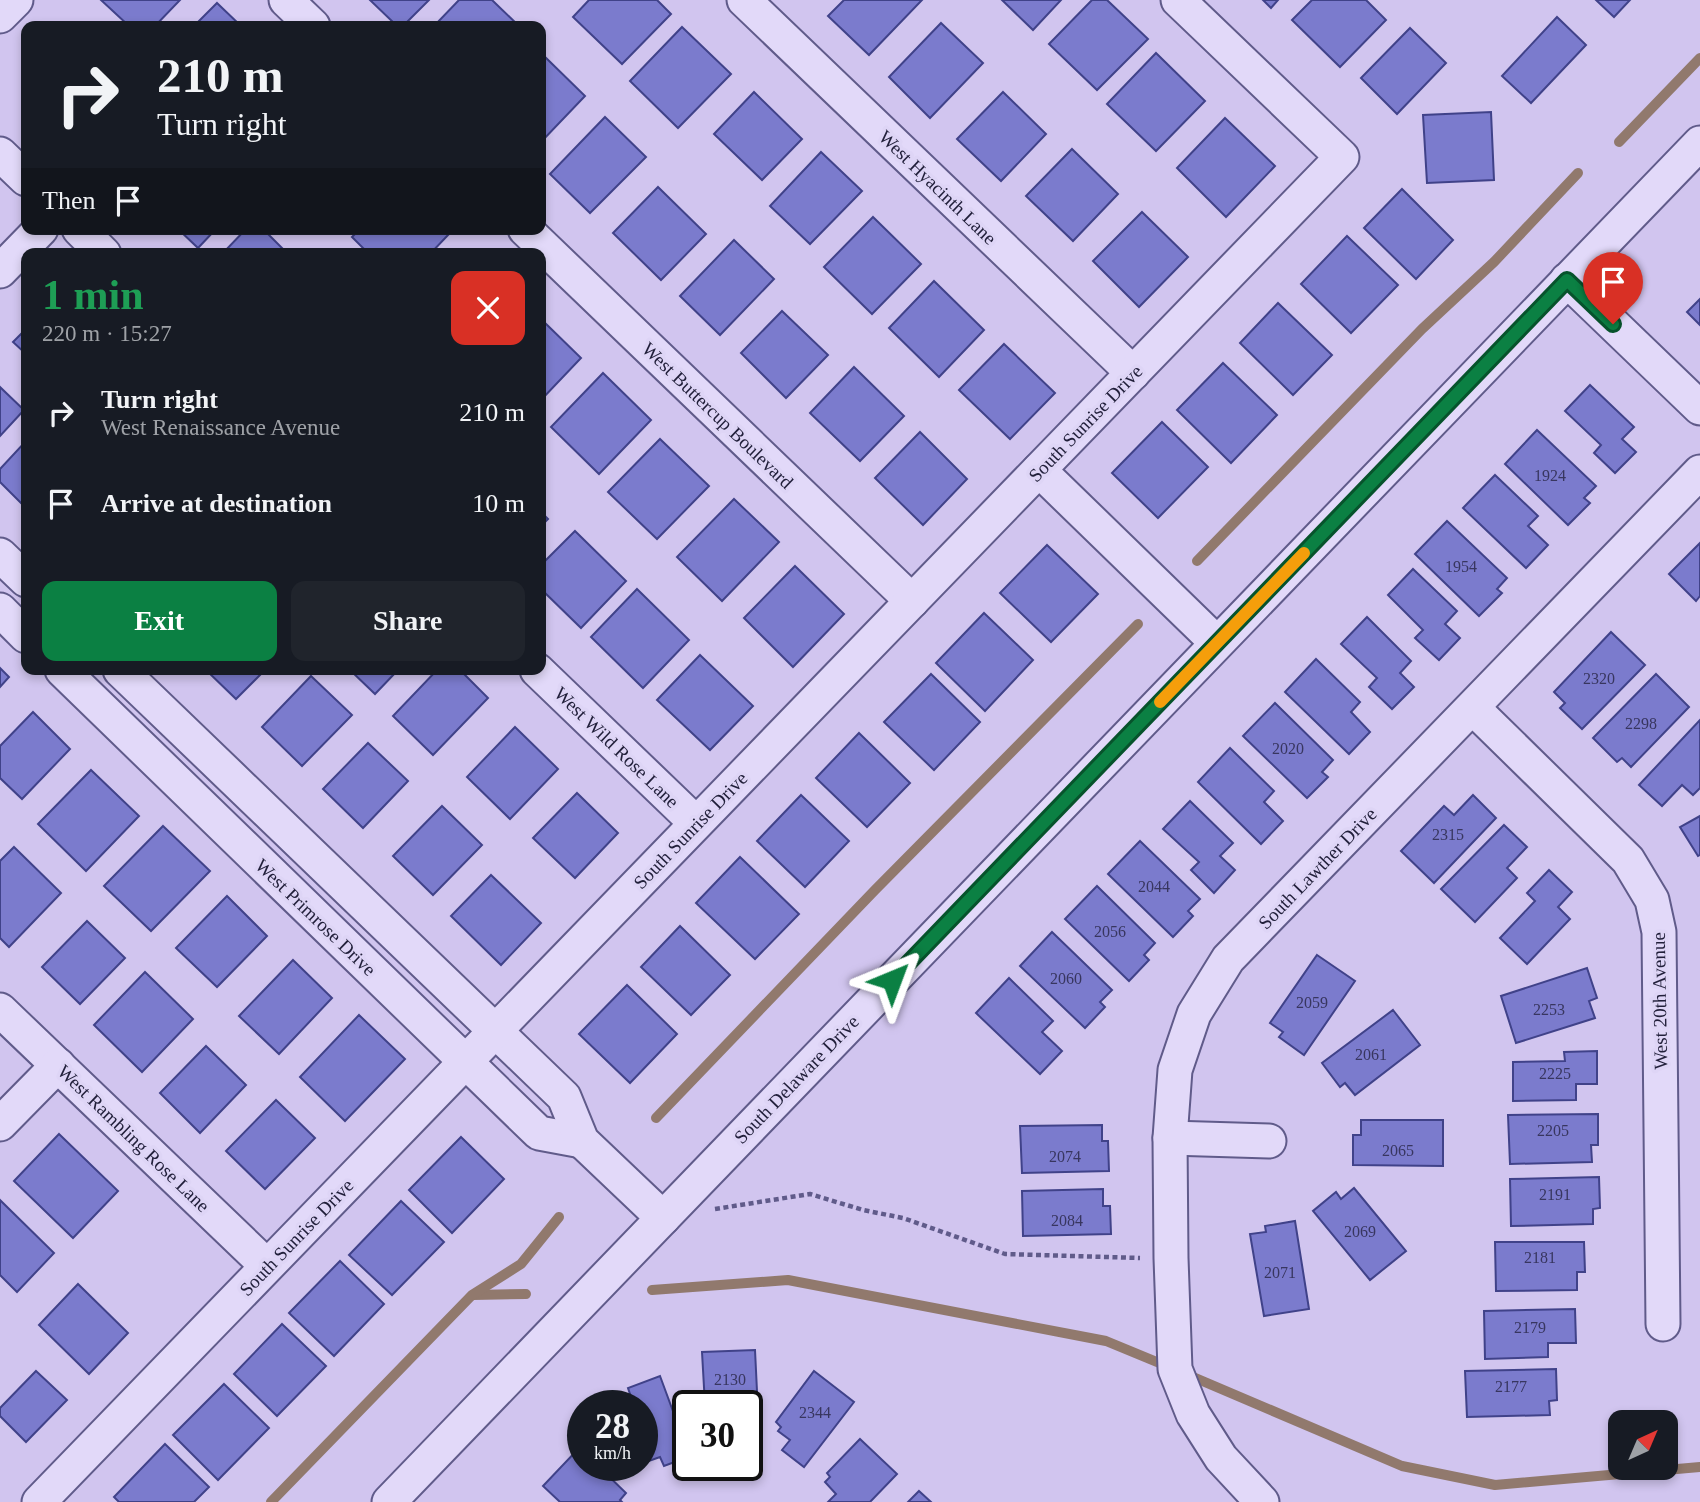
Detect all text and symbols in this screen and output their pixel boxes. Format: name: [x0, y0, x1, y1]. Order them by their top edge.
text: 210 m: [157, 48, 284, 103]
icon: right: [42, 49, 133, 140]
text: Turn right: [157, 106, 287, 142]
street label: West Hyacinth Lane: [875, 126, 1001, 249]
icon: arrive: [109, 182, 147, 220]
text: Then: [42, 186, 95, 215]
pin: [1583, 252, 1643, 324]
icon: arrive: [1594, 263, 1632, 301]
button: close: [451, 271, 525, 345]
text: 1 min: [42, 272, 144, 318]
text: 220 m · 15:27: [42, 321, 172, 346]
street label: West Buttercup Boulevard: [638, 338, 798, 493]
street label: South Sunrise Drive: [1024, 361, 1146, 486]
text: Turn right: [101, 385, 218, 414]
icon: right: [42, 394, 80, 432]
text: 210 m: [459, 398, 525, 427]
text: West Renaissance Avenue: [101, 415, 340, 440]
house number: 1924: [1534, 467, 1566, 484]
icon: arrive: [42, 485, 80, 523]
text: Arrive at destination: [101, 489, 332, 518]
text: 10 m: [472, 489, 525, 518]
house number: 1954: [1445, 558, 1477, 575]
button: Exit: [42, 581, 277, 661]
button: Share: [291, 581, 525, 661]
house number: 2320: [1583, 670, 1615, 687]
street label: West Wild Rose Lane: [550, 683, 683, 812]
house number: 2298: [1625, 715, 1657, 732]
house number: 2020: [1272, 740, 1304, 757]
street label: South Sunrise Drive: [629, 768, 751, 893]
street label: South Lawther Drive: [1254, 803, 1381, 933]
house number: 2315: [1432, 826, 1464, 843]
street label: West Primrose Drive: [251, 855, 380, 980]
house number: 2044: [1138, 878, 1170, 895]
house number: 2056: [1094, 923, 1126, 940]
street label: West 20th Avenue: [1648, 932, 1671, 1070]
position arrow: [855, 943, 929, 1017]
house number: 2060: [1050, 970, 1082, 987]
house number: 2059: [1296, 994, 1328, 1011]
house number: 2253: [1533, 1001, 1565, 1018]
street label: South Delaware Drive: [730, 1011, 863, 1148]
house number: 2061: [1355, 1046, 1387, 1063]
street label: West Rambling Rose Lane: [53, 1060, 214, 1216]
house number: 2225: [1539, 1065, 1571, 1082]
house number: 2205: [1537, 1122, 1569, 1139]
house number: 2065: [1382, 1142, 1414, 1159]
house number: 2074: [1049, 1148, 1081, 1165]
street label: South Sunrise Drive: [235, 1175, 357, 1300]
house number: 2191: [1539, 1186, 1571, 1203]
house number: 2084: [1051, 1212, 1083, 1229]
house number: 2069: [1344, 1223, 1376, 1240]
house number: 2181: [1524, 1249, 1556, 1266]
house number: 2071: [1264, 1264, 1296, 1281]
house number: 2179: [1514, 1319, 1546, 1336]
house number: 2130: [714, 1371, 746, 1388]
house number: 2177: [1495, 1378, 1527, 1395]
speed limit sign: 30: [672, 1390, 763, 1481]
house number: 2344: [799, 1404, 831, 1421]
text: 28: [595, 1407, 630, 1446]
north arrow: [1608, 1410, 1678, 1480]
map controls: [1608, 1410, 1678, 1480]
text: km/h: [594, 1443, 631, 1463]

